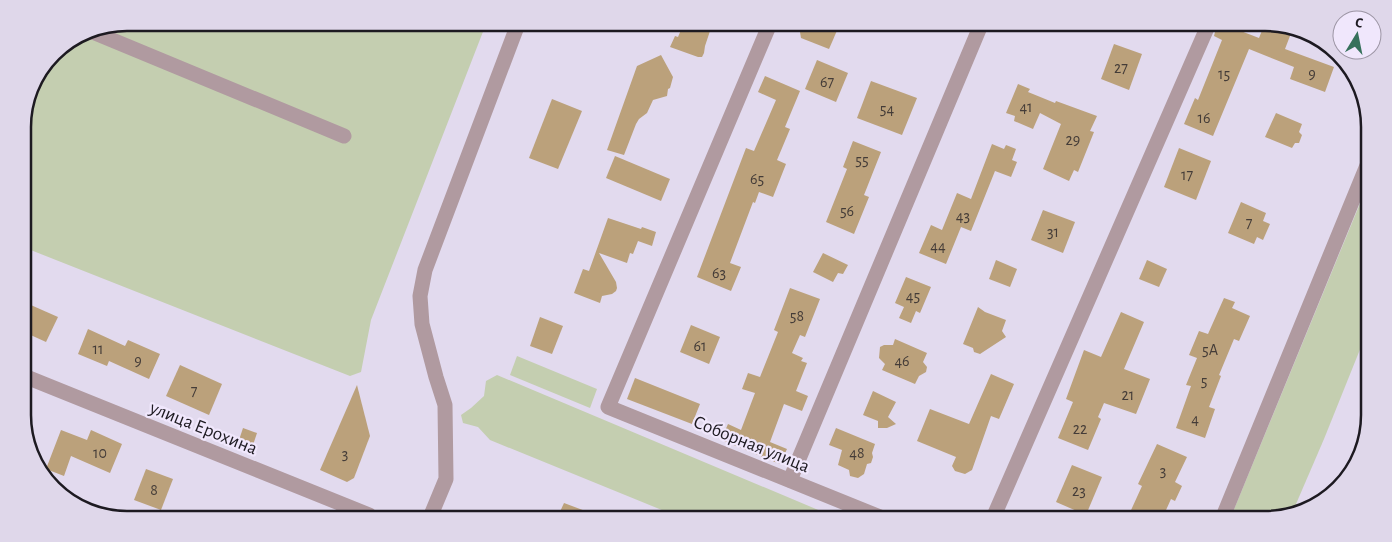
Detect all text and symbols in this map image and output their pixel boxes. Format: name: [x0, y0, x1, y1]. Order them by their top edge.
north arrow: [1332, 10, 1382, 60]
text: С: [1354, 16, 1364, 31]
house number: 27: [1114, 60, 1128, 76]
house number: 15: [1218, 66, 1230, 82]
house number: 9: [1308, 66, 1316, 82]
house number: 67: [820, 74, 834, 90]
house number: 41: [1019, 99, 1033, 115]
house number: 54: [880, 101, 894, 117]
house number: 16: [1197, 110, 1211, 126]
house number: 29: [1066, 132, 1080, 148]
house number: 55: [855, 152, 869, 168]
house number: 17: [1181, 167, 1193, 183]
house number: 65: [750, 171, 764, 187]
house number: 56: [840, 203, 854, 219]
house number: 43: [956, 208, 970, 224]
house number: 7: [1246, 215, 1253, 231]
house number: 31: [1047, 224, 1059, 240]
house number: 44: [930, 238, 946, 254]
house number: 63: [712, 265, 726, 281]
house number: 45: [906, 288, 920, 304]
house number: 58: [790, 308, 804, 324]
house number: 61: [693, 338, 707, 354]
house number: 11: [92, 341, 104, 357]
house number: 5А: [1202, 342, 1219, 358]
house number: 9: [134, 353, 142, 369]
house number: 46: [894, 353, 910, 369]
house number: 5: [1201, 373, 1207, 389]
house number: 7: [191, 383, 198, 399]
house number: 21: [1122, 387, 1134, 403]
street label: улица Ерохина: [146, 398, 260, 459]
house number: 4: [1191, 411, 1199, 427]
street label: Соборная улица: [691, 412, 813, 476]
house number: 22: [1073, 421, 1087, 437]
house number: 10: [93, 445, 107, 461]
house number: 48: [849, 445, 865, 461]
house number: 3: [342, 446, 348, 462]
house number: 3: [1160, 463, 1166, 479]
house number: 8: [150, 482, 158, 498]
house number: 23: [1072, 483, 1086, 499]

